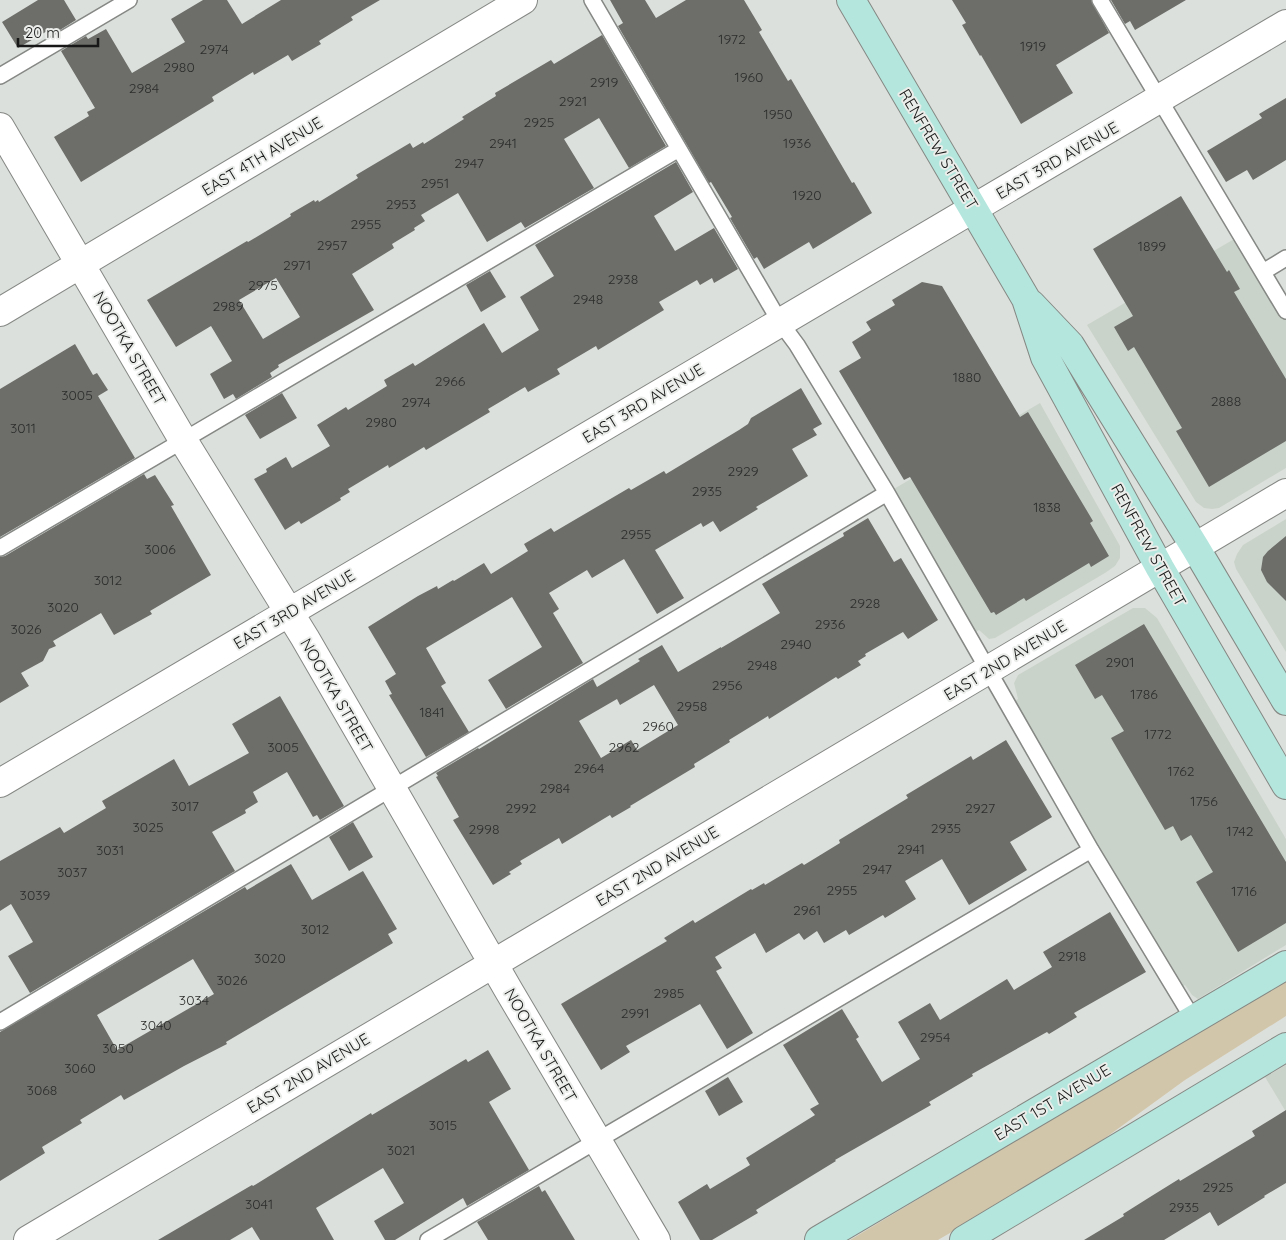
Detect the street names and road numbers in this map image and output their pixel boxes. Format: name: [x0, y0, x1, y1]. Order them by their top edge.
street label: RENFREW STREET: [895, 85, 983, 213]
street label: EAST 4TH AVENUE: [198, 112, 326, 200]
street label: EAST 3RD AVENUE: [992, 117, 1122, 203]
street label: NOOTKA STREET: [89, 287, 171, 409]
street label: EAST 3RD AVENUE: [579, 359, 707, 447]
street label: RENFREW STREET: [1107, 480, 1191, 610]
street label: EAST 3RD AVENUE: [230, 565, 358, 653]
street label: EAST 2ND AVENUE: [940, 615, 1070, 705]
street label: NOOTKA STREET: [296, 634, 378, 756]
street label: EAST 2ND AVENUE: [592, 821, 722, 911]
street label: NOOTKA STREET: [500, 984, 582, 1106]
street label: EAST 2ND AVENUE: [243, 1028, 373, 1118]
street label: EAST 1ST AVENUE: [990, 1059, 1114, 1145]

